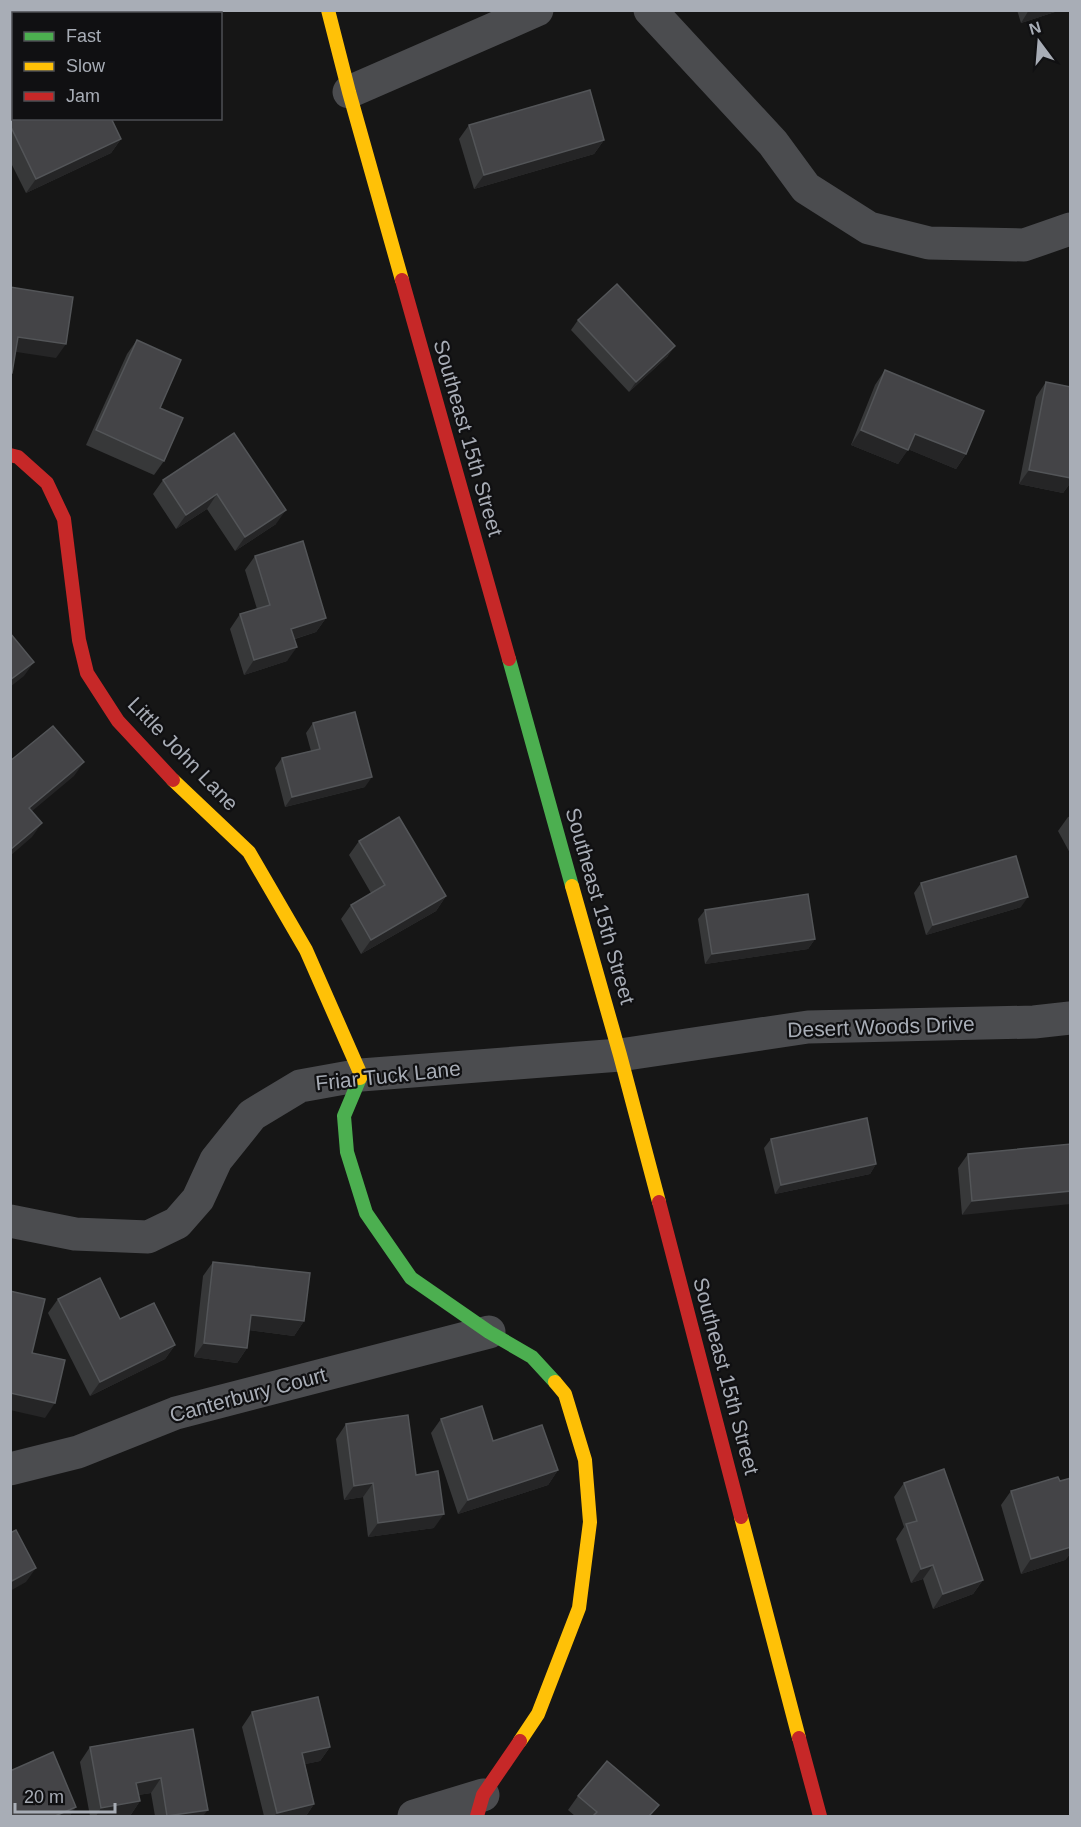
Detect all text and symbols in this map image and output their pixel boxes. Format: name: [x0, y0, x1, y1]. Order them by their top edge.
legend: [12, 12, 222, 120]
north arrow: [1009, 12, 1069, 72]
text: N: [1027, 18, 1043, 38]
text: Fast: [66, 26, 101, 46]
text: Slow: [66, 56, 106, 76]
text: Jam: [66, 86, 100, 106]
street label: Southeast 15th Street: [429, 337, 508, 539]
street label: Little John Lane: [124, 692, 243, 815]
street label: Southeast 15th Street: [561, 805, 640, 1007]
street label: Desert Woods Drive: [787, 1012, 975, 1041]
street label: Friar Tuck Lane: [314, 1056, 462, 1095]
street label: Southeast 15th Street: [689, 1275, 764, 1477]
street label: Canterbury Court: [167, 1363, 329, 1426]
scale bar: [15, 1776, 116, 1814]
text: 20 m: [24, 1787, 64, 1807]

